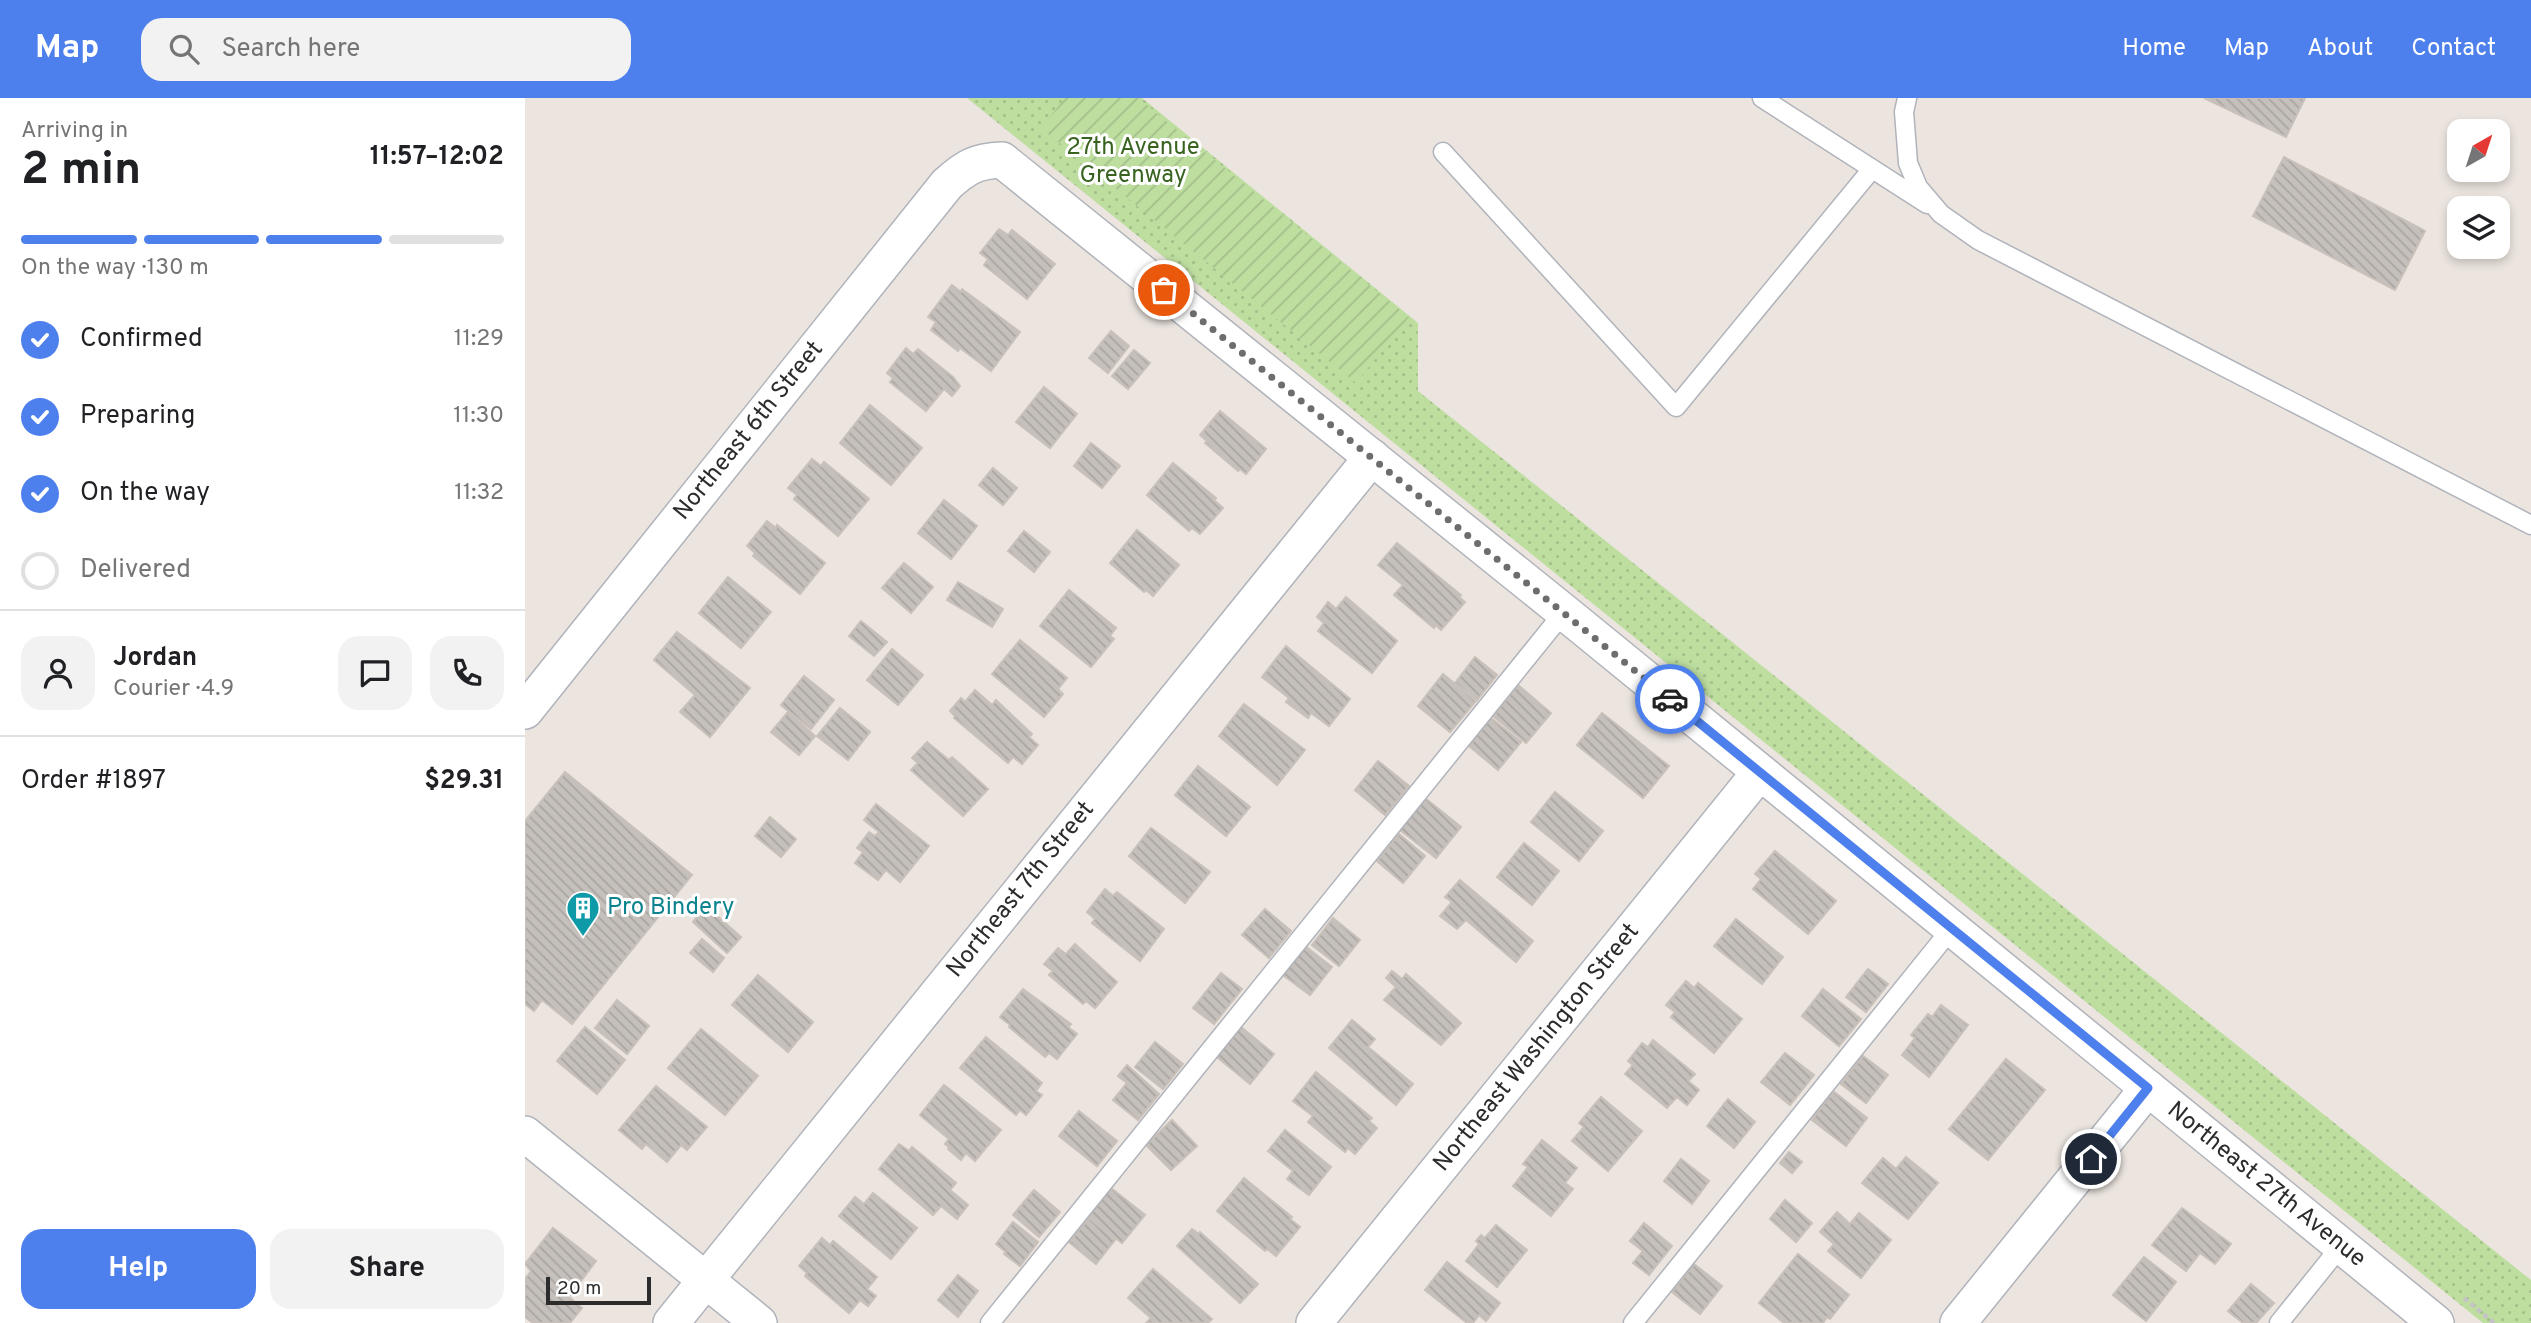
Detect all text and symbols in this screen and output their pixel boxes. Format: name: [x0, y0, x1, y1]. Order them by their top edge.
search box: [141, 18, 631, 81]
text: Map: [35, 28, 99, 70]
icon: search: [165, 30, 203, 68]
text: Search here: [221, 33, 360, 66]
text: Home: [2122, 34, 2186, 64]
text: Map: [2224, 34, 2269, 64]
text: About: [2307, 34, 2373, 64]
text: Contact: [2411, 34, 2496, 64]
text: Arriving in: [21, 117, 128, 146]
north arrow: [2447, 119, 2509, 182]
map controls: [2447, 119, 2510, 259]
park label: 27th Avenue Greenway: [1066, 133, 1200, 191]
text: 11:57–12:02: [370, 141, 504, 174]
text: 2 min: [21, 142, 141, 201]
button: layers: [2447, 196, 2510, 259]
text: On the way · 130 m: [21, 254, 209, 283]
pin: [1134, 260, 1194, 320]
icon: bag: [1145, 271, 1183, 309]
icon: check: [21, 321, 59, 359]
text: Confirmed: [80, 323, 203, 356]
text: 11:29: [454, 325, 504, 354]
street label: Northeast 6th Street: [668, 335, 830, 527]
icon: check: [21, 398, 59, 436]
text: Preparing: [80, 400, 195, 433]
text: 11:30: [453, 402, 504, 431]
icon: check: [21, 475, 59, 513]
text: On the way: [80, 477, 210, 510]
text: 11:32: [454, 479, 504, 508]
text: Delivered: [80, 554, 191, 587]
button: person: [21, 636, 95, 710]
button: chat: [338, 636, 412, 710]
button: phone: [430, 636, 504, 710]
text: Jordan: [113, 642, 197, 675]
courier: [1635, 664, 1705, 734]
text: Courier · 4.9: [113, 675, 234, 704]
icon: car: [1651, 680, 1689, 718]
text: Order #1897: [21, 765, 166, 798]
text: $29.31: [424, 765, 504, 798]
street label: Northeast 7th Street: [941, 796, 1101, 984]
building icon: Pro Bindery: [564, 889, 602, 938]
place label: Pro Bindery: [607, 893, 735, 923]
street label: Northeast Washington Street: [1428, 918, 1646, 1178]
street label: Northeast 27th Avenue: [2161, 1096, 2371, 1274]
pin: [2061, 1129, 2121, 1189]
icon: home: [2072, 1140, 2110, 1178]
button: Help: [21, 1229, 256, 1309]
button: Share: [270, 1229, 504, 1309]
scale bar: [546, 1274, 651, 1306]
text: 20 m: [557, 1277, 601, 1301]

